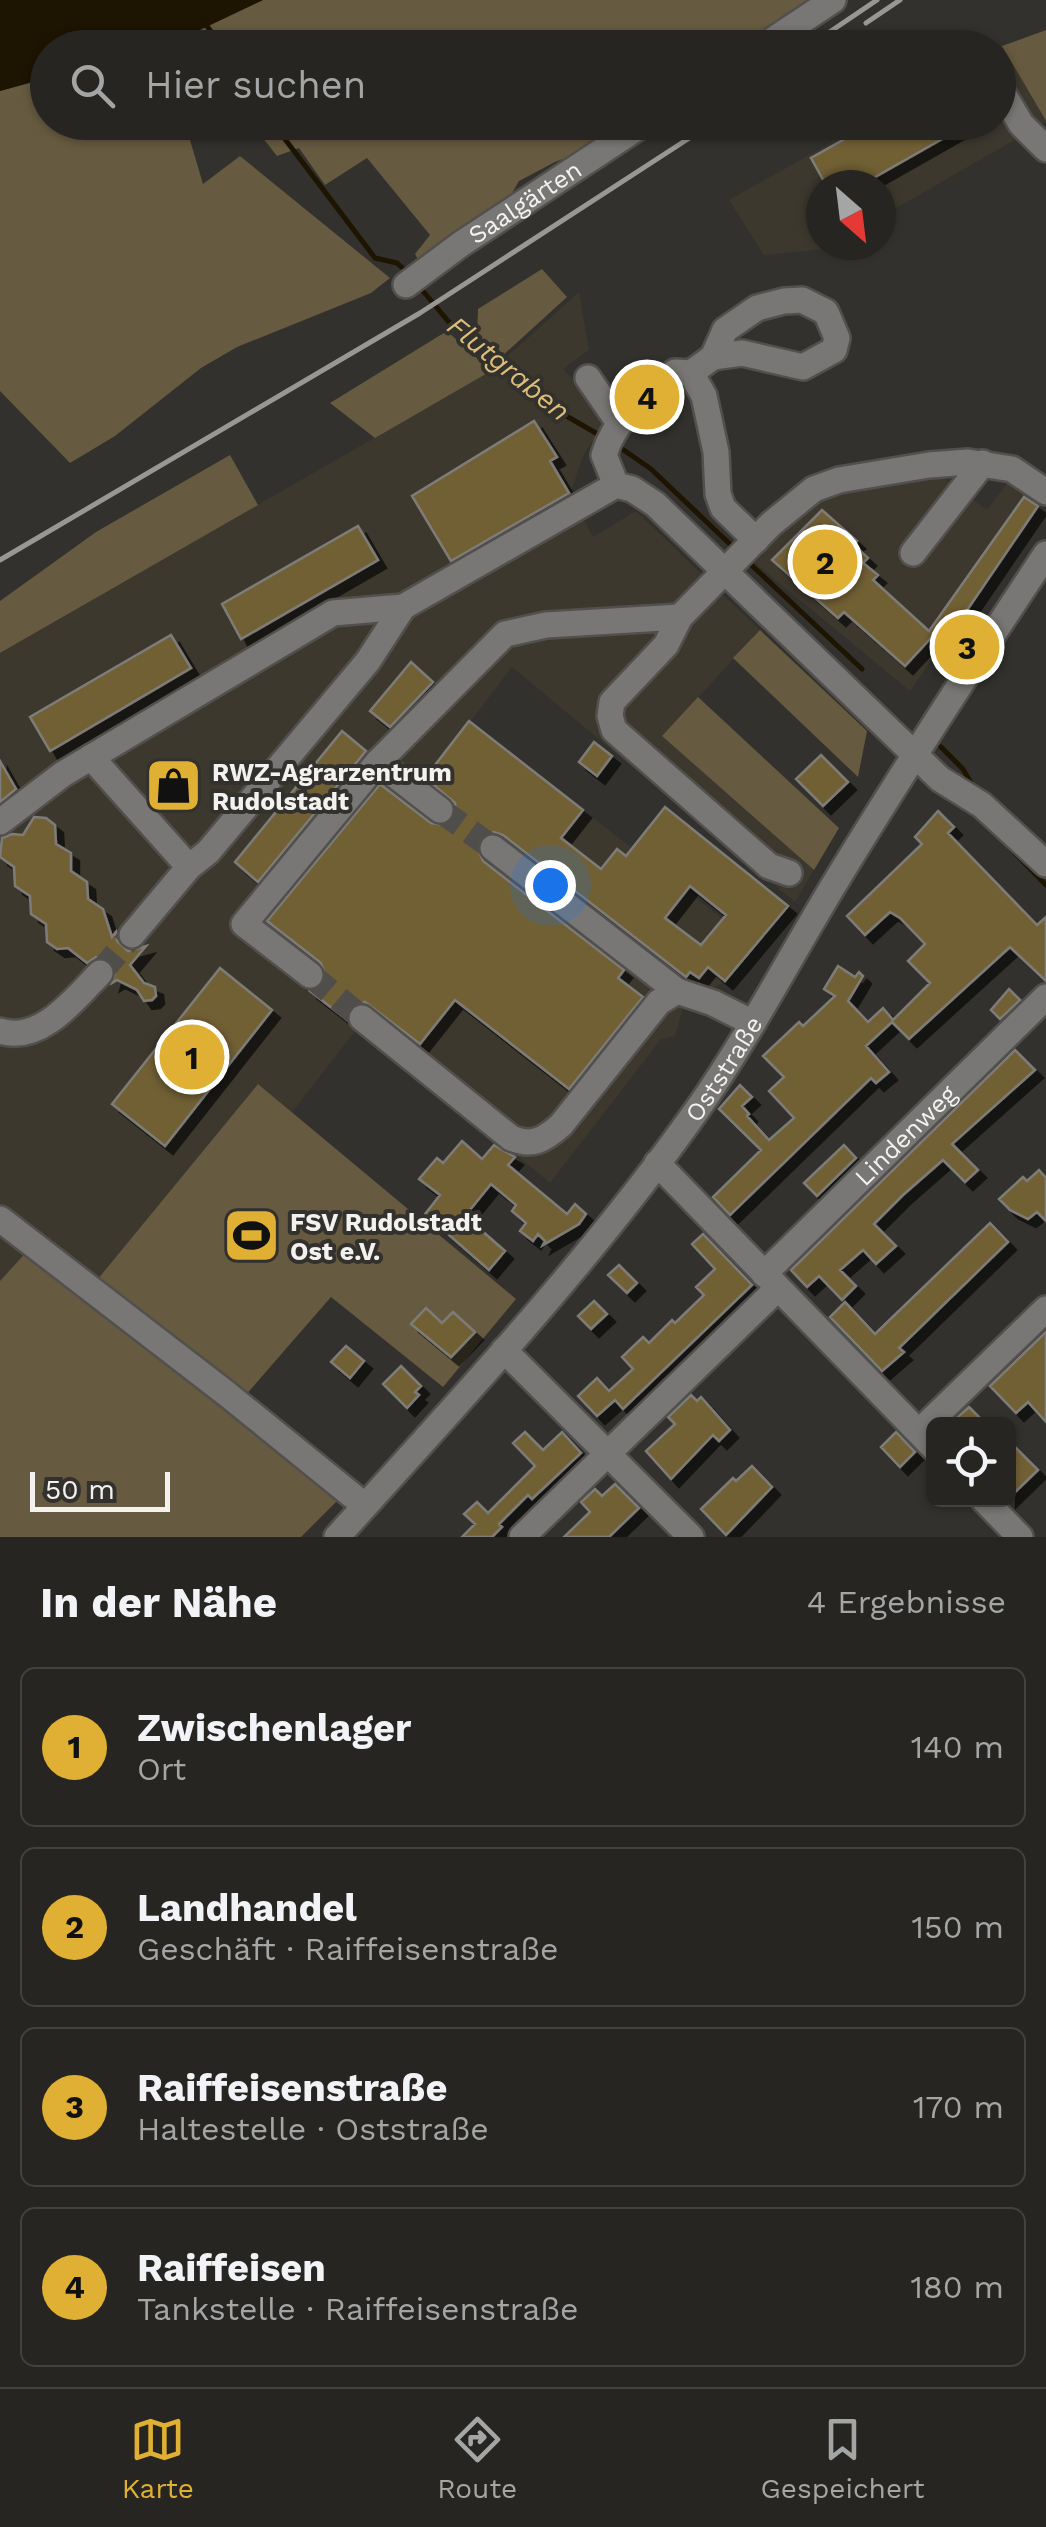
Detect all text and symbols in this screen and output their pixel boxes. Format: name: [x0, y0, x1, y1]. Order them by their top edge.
search box: [30, 30, 1016, 140]
icon: search: [65, 58, 120, 113]
text: Hier suchen: [145, 63, 366, 107]
street label: Saalgärten: [463, 155, 587, 250]
north arrow: [806, 170, 896, 260]
water label: Flutgraben: [441, 309, 576, 428]
pin: 4: [614, 360, 680, 434]
pin: 2: [792, 524, 858, 600]
pin: 3: [934, 610, 1000, 684]
shop icon: RWZ-Agrarzentrum Rudolstadt: [143, 756, 203, 816]
place label: RWZ-Agrarzentrum Rudolstadt: [212, 758, 452, 816]
your location: [525, 860, 576, 911]
street label: Oststraße: [679, 1011, 769, 1128]
pin: 1: [160, 1020, 224, 1094]
street label: Lindenweg: [849, 1079, 963, 1192]
sports icon: FSV Rudolstadt Ost e.V.: [221, 1206, 281, 1266]
place label: FSV Rudolstadt Ost e.V.: [290, 1208, 482, 1266]
map controls: [926, 1417, 1016, 1507]
button: locate: [926, 1417, 1016, 1507]
scale bar: [30, 1467, 170, 1512]
text: 50 m: [45, 1473, 115, 1506]
text: In der Nähe: [40, 1578, 277, 1627]
text: 4 Ergebnisse: [807, 1583, 1006, 1621]
text: Zwischenlager: [137, 1706, 411, 1750]
text: 1: [68, 1728, 81, 1766]
text: 140 m: [911, 1728, 1004, 1766]
text: Ort: [137, 1750, 186, 1788]
text: Landhandel: [137, 1886, 357, 1930]
text: 2: [65, 1908, 84, 1946]
text: 150 m: [912, 1908, 1004, 1946]
text: Geschäft · Raiffeisenstraße: [137, 1930, 559, 1968]
text: Raiffeisenstraße: [137, 2066, 447, 2110]
text: 3: [65, 2088, 84, 2126]
text: 170 m: [913, 2088, 1004, 2126]
text: Haltestelle · Oststraße: [137, 2110, 489, 2148]
text: Raiffeisen: [137, 2246, 326, 2290]
text: 4: [64, 2268, 85, 2306]
text: 180 m: [910, 2268, 1004, 2306]
text: Tankstelle · Raiffeisenstraße: [137, 2290, 579, 2328]
tab: Karte: [122, 2412, 194, 2505]
tab: Route: [437, 2412, 517, 2505]
tab: Gespeichert: [761, 2412, 924, 2505]

